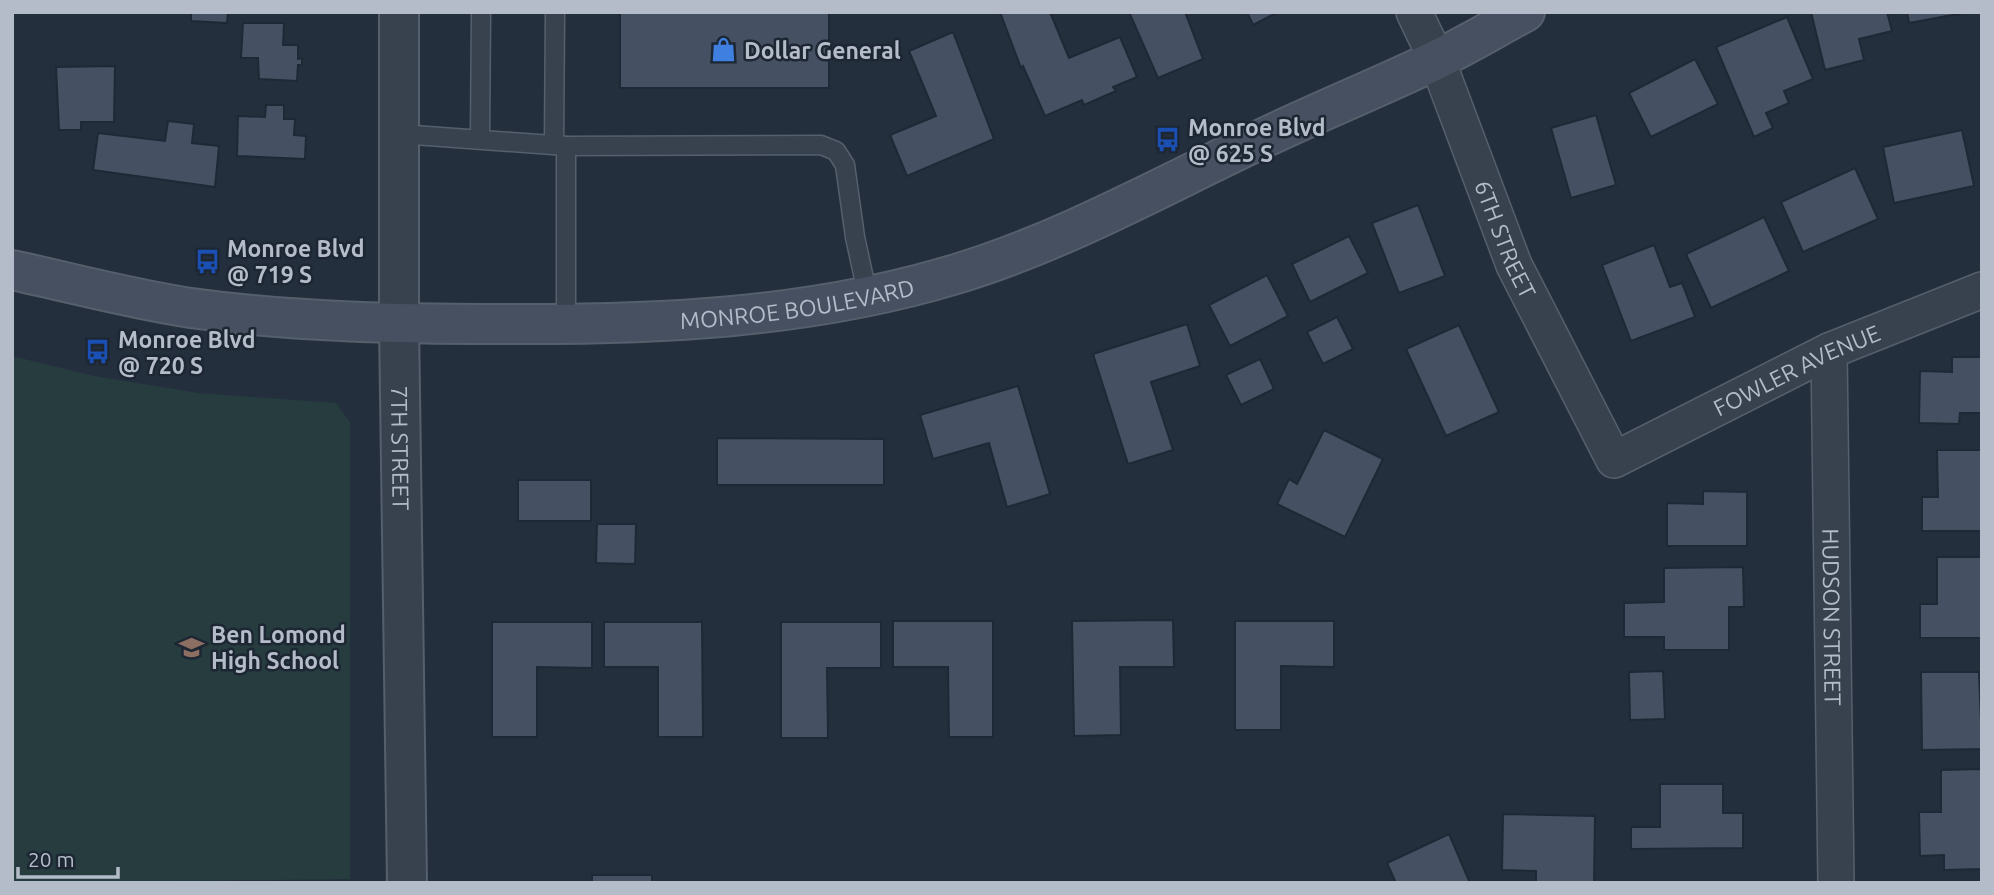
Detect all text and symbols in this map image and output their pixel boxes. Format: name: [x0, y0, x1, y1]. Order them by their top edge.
shop icon: Dollar General: [710, 36, 738, 64]
place label: Dollar General: [744, 38, 901, 63]
place label: Monroe Blvd @ 625 S: [1188, 115, 1325, 166]
bus stop icon: Monroe Blvd @ 625 S: [1154, 126, 1182, 154]
street label: 6TH STREET: [1471, 177, 1541, 302]
place label: Monroe Blvd @ 719 S: [227, 236, 364, 287]
bus stop icon: Monroe Blvd @ 719 S: [193, 247, 221, 275]
street label: MONROE BOULEVARD: [679, 274, 917, 333]
street label: FOWLER AVENUE: [1709, 320, 1883, 420]
place label: Monroe Blvd @ 720 S: [118, 327, 255, 378]
bus stop icon: Monroe Blvd @ 720 S: [84, 338, 112, 366]
street label: 7TH STREET: [387, 385, 414, 511]
street label: HUDSON STREET: [1819, 528, 1846, 706]
place label: Ben Lomond High School: [211, 622, 346, 673]
school or university icon: Ben Lomond High School: [177, 633, 205, 661]
scale bar: [18, 836, 117, 880]
text: 20 m: [28, 847, 75, 871]

